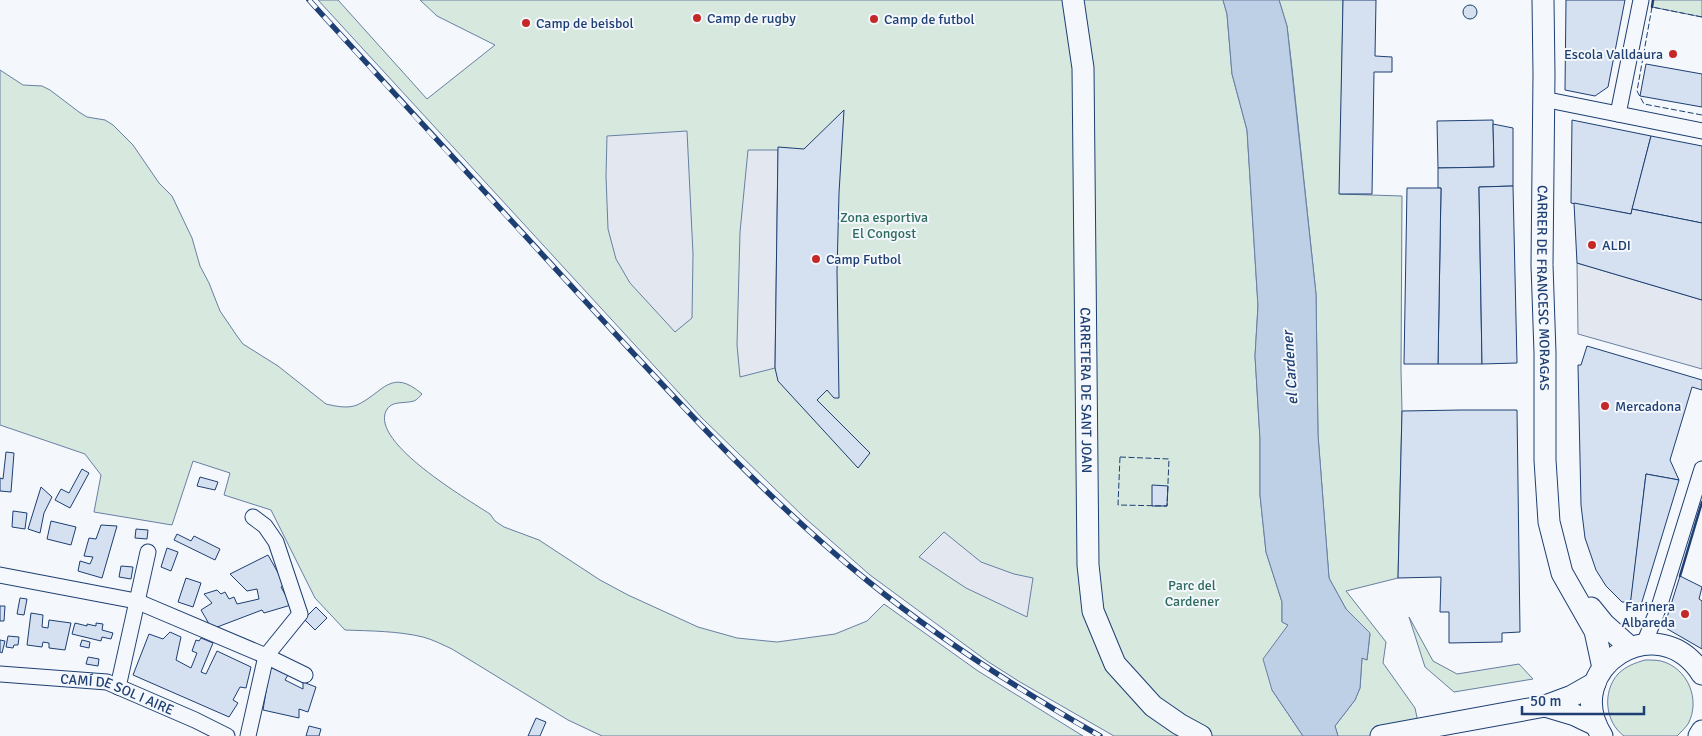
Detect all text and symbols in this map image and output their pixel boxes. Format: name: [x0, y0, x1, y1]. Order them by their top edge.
place label: Camp de rugby: [707, 10, 796, 27]
place label: Camp de futbol: [884, 11, 975, 28]
marker: Camp de rugby: [691, 12, 703, 24]
marker: Camp de futbol: [868, 13, 880, 25]
place label: Camp de beisbol: [536, 15, 634, 32]
marker: Camp de beisbol: [520, 17, 532, 29]
place label: Escola Valldaura: [1564, 46, 1663, 63]
marker: Escola Valldaura: [1667, 48, 1679, 60]
street label: CARRER DE FRANCESC MORAGAS: [1533, 185, 1554, 391]
park label: Zona esportiva El Congost: [840, 209, 928, 242]
place label: ALDI: [1602, 237, 1631, 254]
marker: ALDI: [1586, 239, 1598, 251]
place label: Camp Futbol: [826, 251, 901, 268]
marker: Camp Futbol: [810, 253, 822, 265]
street label: CARRETERA DE SANT JOAN: [1077, 307, 1096, 473]
water label: el Cardener: [1278, 328, 1302, 405]
place label: Mercadona: [1615, 398, 1681, 415]
marker: Mercadona: [1599, 400, 1611, 412]
park label: Parc del Cardener: [1165, 577, 1220, 610]
place label: Farinera Albareda: [1622, 598, 1675, 631]
marker: Farinera Albareda: [1679, 608, 1691, 620]
street label: CAMÍ DE SOL I AIRE: [60, 670, 177, 718]
scale bar: [1522, 684, 1644, 716]
text: 50 m: [1530, 692, 1561, 710]

